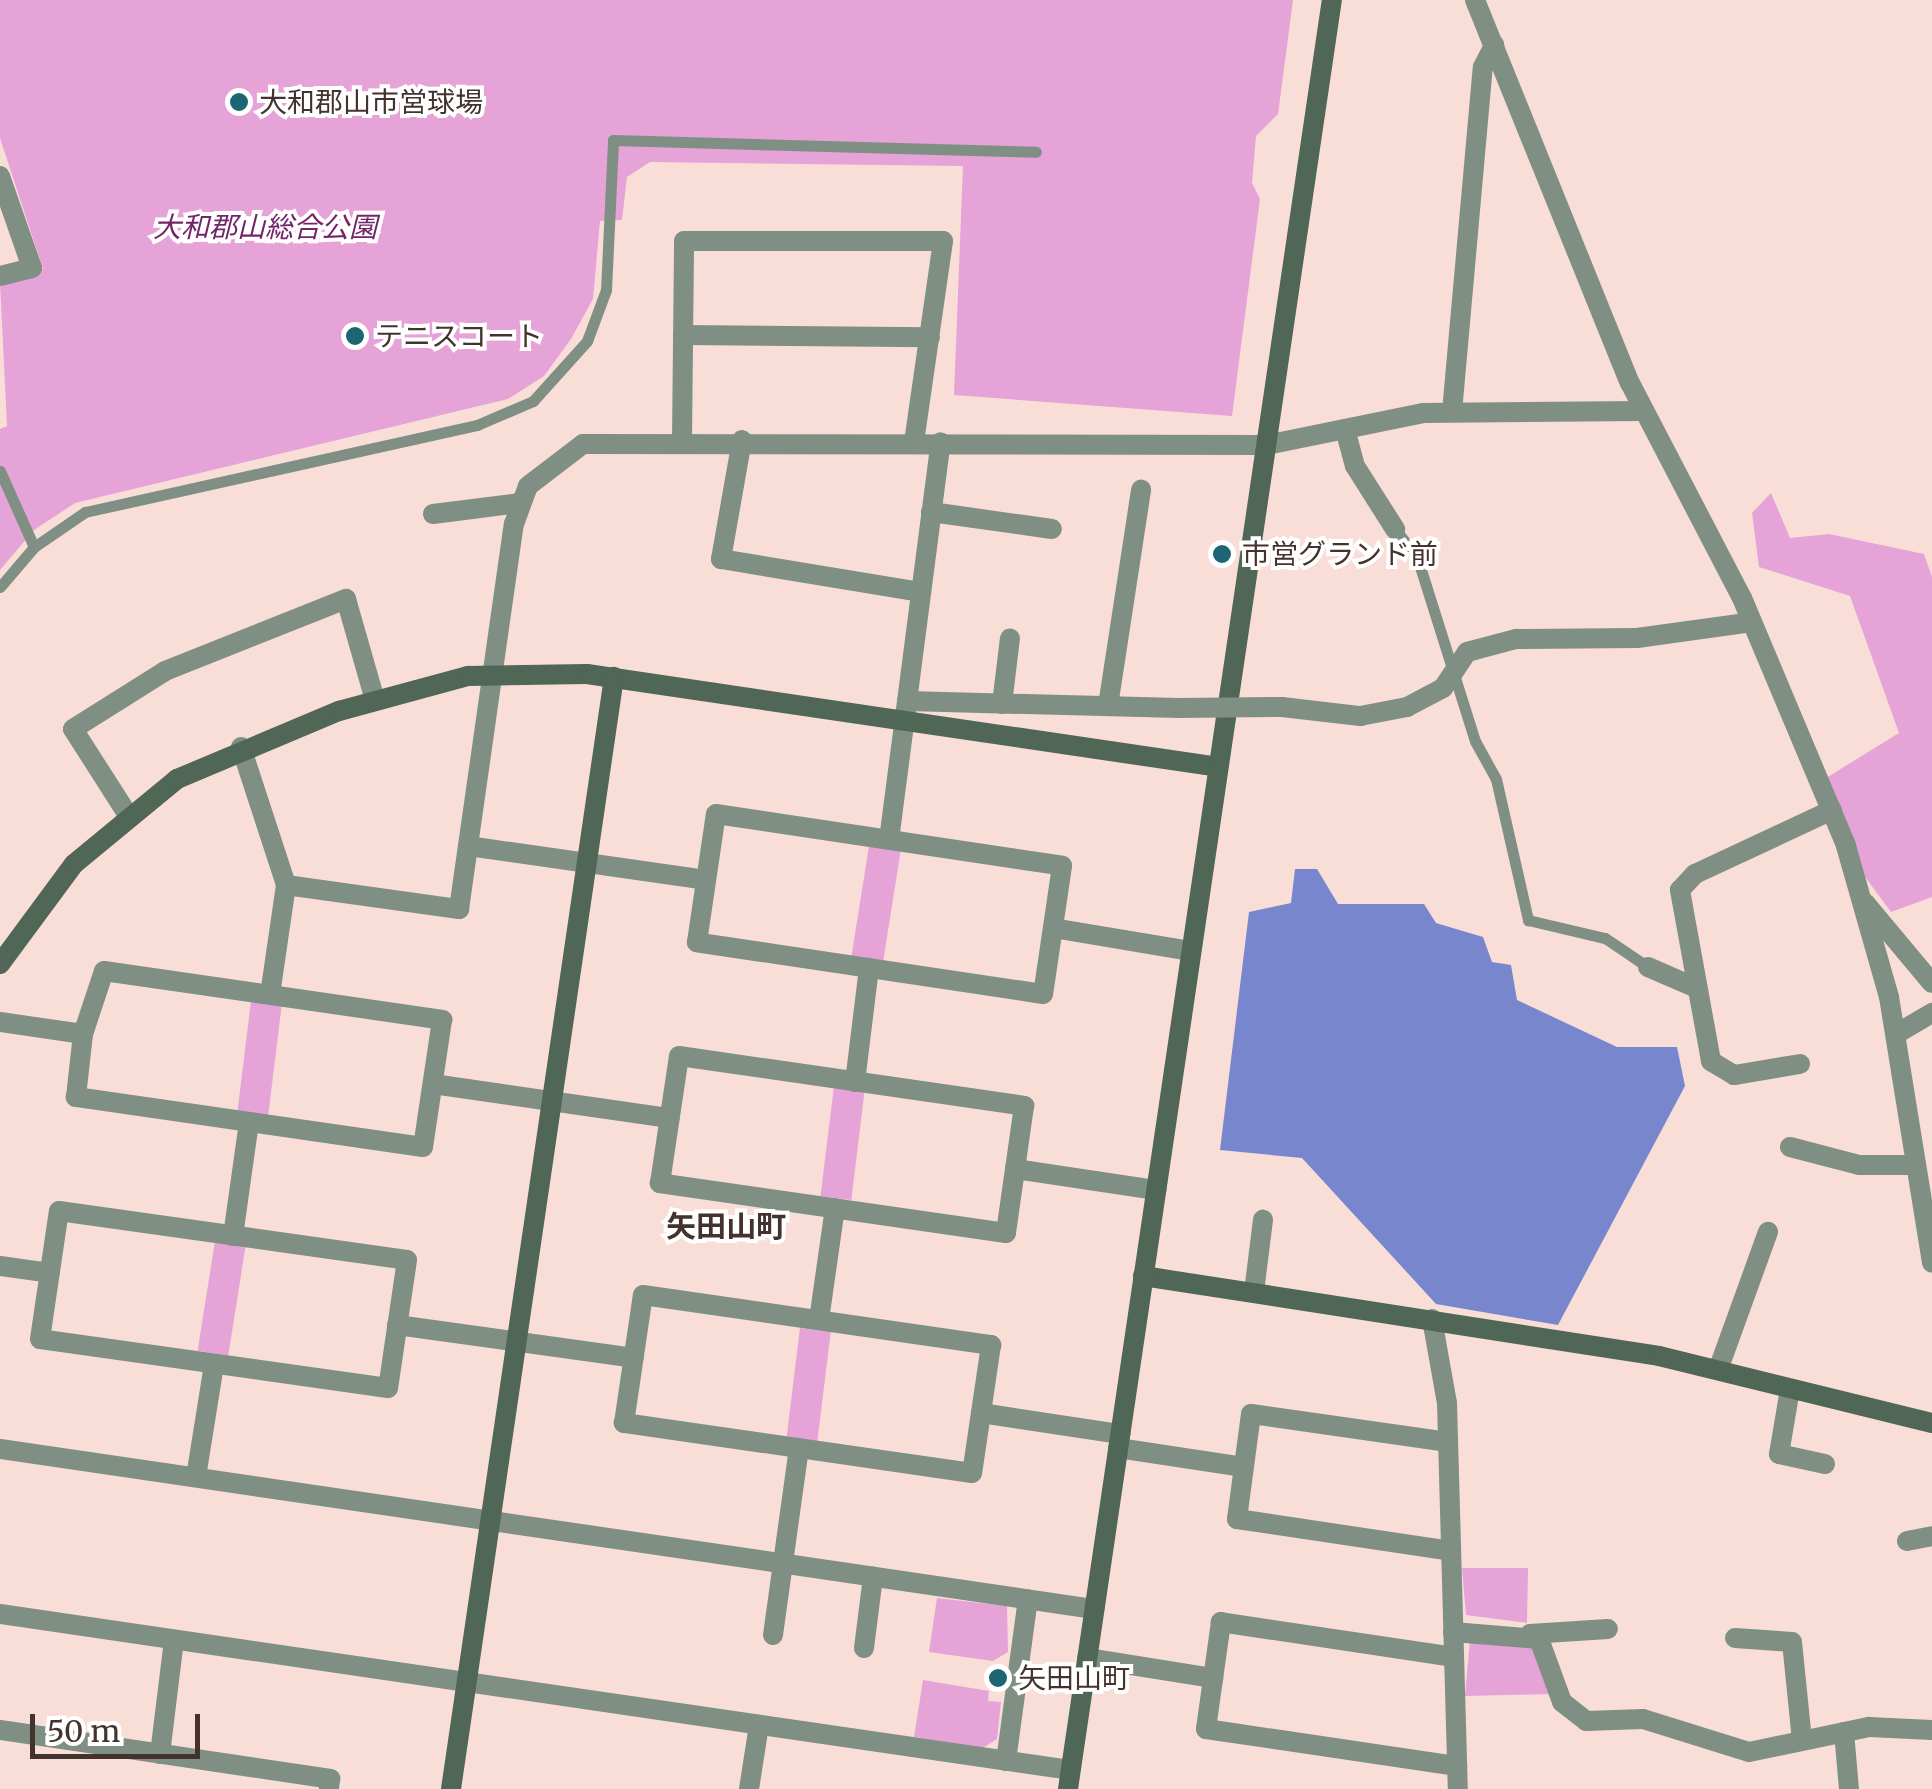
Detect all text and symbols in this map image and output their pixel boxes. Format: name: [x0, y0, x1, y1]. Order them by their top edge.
place label: 大和郡山市営球場: [259, 85, 483, 119]
marker: 大和郡山市営球場: [228, 91, 250, 113]
park label: 大和郡山総合公園: [153, 210, 377, 244]
place label: テニスコート: [375, 319, 543, 353]
marker: テニスコート: [344, 325, 366, 347]
place label: 市営グランド前: [1242, 537, 1438, 571]
marker: 市営グランド前: [1211, 543, 1233, 565]
district label: 矢田山町: [666, 1208, 786, 1244]
place label: 矢田山町: [1018, 1661, 1130, 1695]
marker: 矢田山町: [987, 1667, 1009, 1689]
scale bar: [35, 1694, 205, 1756]
text: 50 m: [47, 1712, 120, 1750]

